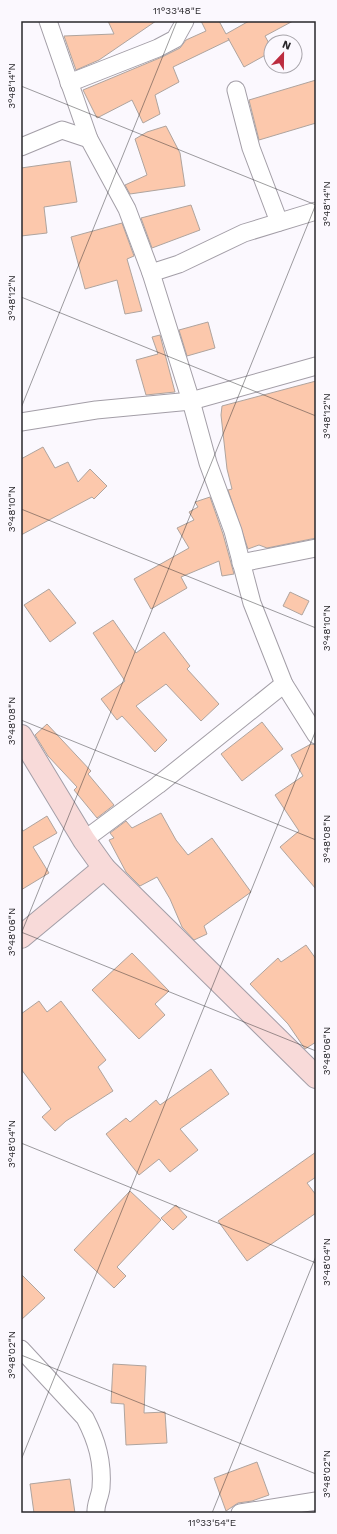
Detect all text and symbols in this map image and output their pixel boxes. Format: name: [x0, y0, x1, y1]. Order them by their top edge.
text: 11°33'48"E: [153, 5, 201, 16]
north arrow: [263, 34, 303, 74]
text: N: [280, 38, 293, 53]
text: 3°48'14"N: [6, 63, 17, 109]
text: 3°48'14"N: [321, 181, 332, 227]
text: 3°48'12"N: [6, 275, 17, 321]
text: 3°48'12"N: [321, 393, 332, 439]
text: 3°48'10"N: [6, 486, 17, 532]
text: 3°48'10"N: [321, 605, 332, 651]
text: 3°48'08"N: [6, 697, 17, 745]
text: 3°48'08"N: [321, 815, 332, 863]
text: 3°48'06"N: [6, 908, 17, 956]
text: 3°48'06"N: [321, 1027, 332, 1075]
text: 3°48'04"N: [6, 1120, 17, 1168]
text: 3°48'04"N: [321, 1238, 332, 1286]
text: 3°48'02"N: [6, 1331, 17, 1379]
text: 3°48'02"N: [321, 1450, 332, 1498]
text: 11°33'54"E: [188, 1517, 236, 1528]

